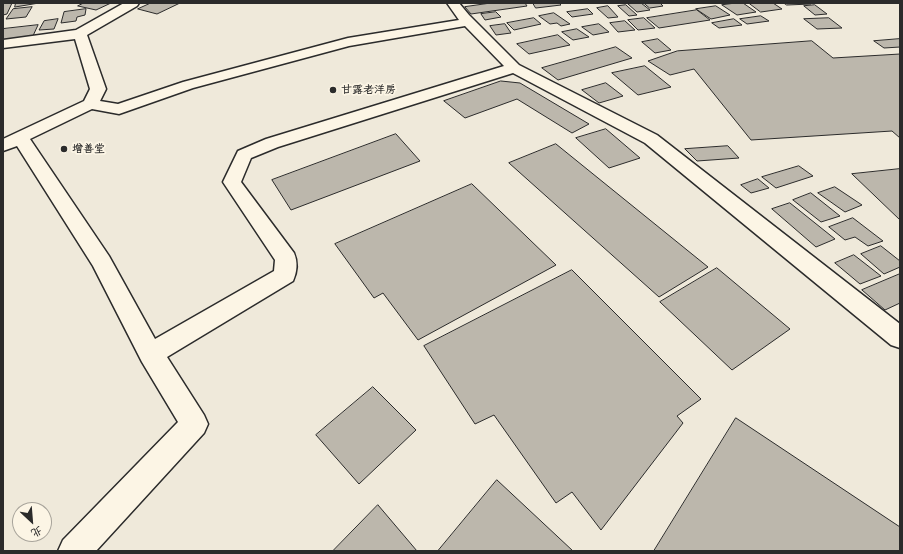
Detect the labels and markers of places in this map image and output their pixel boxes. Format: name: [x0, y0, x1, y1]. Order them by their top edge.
place label: 甘露老洋房: [341, 83, 396, 97]
marker: 甘露老洋房: [328, 85, 338, 95]
place label: 增善堂: [72, 142, 105, 156]
marker: 增善堂: [59, 144, 69, 154]

